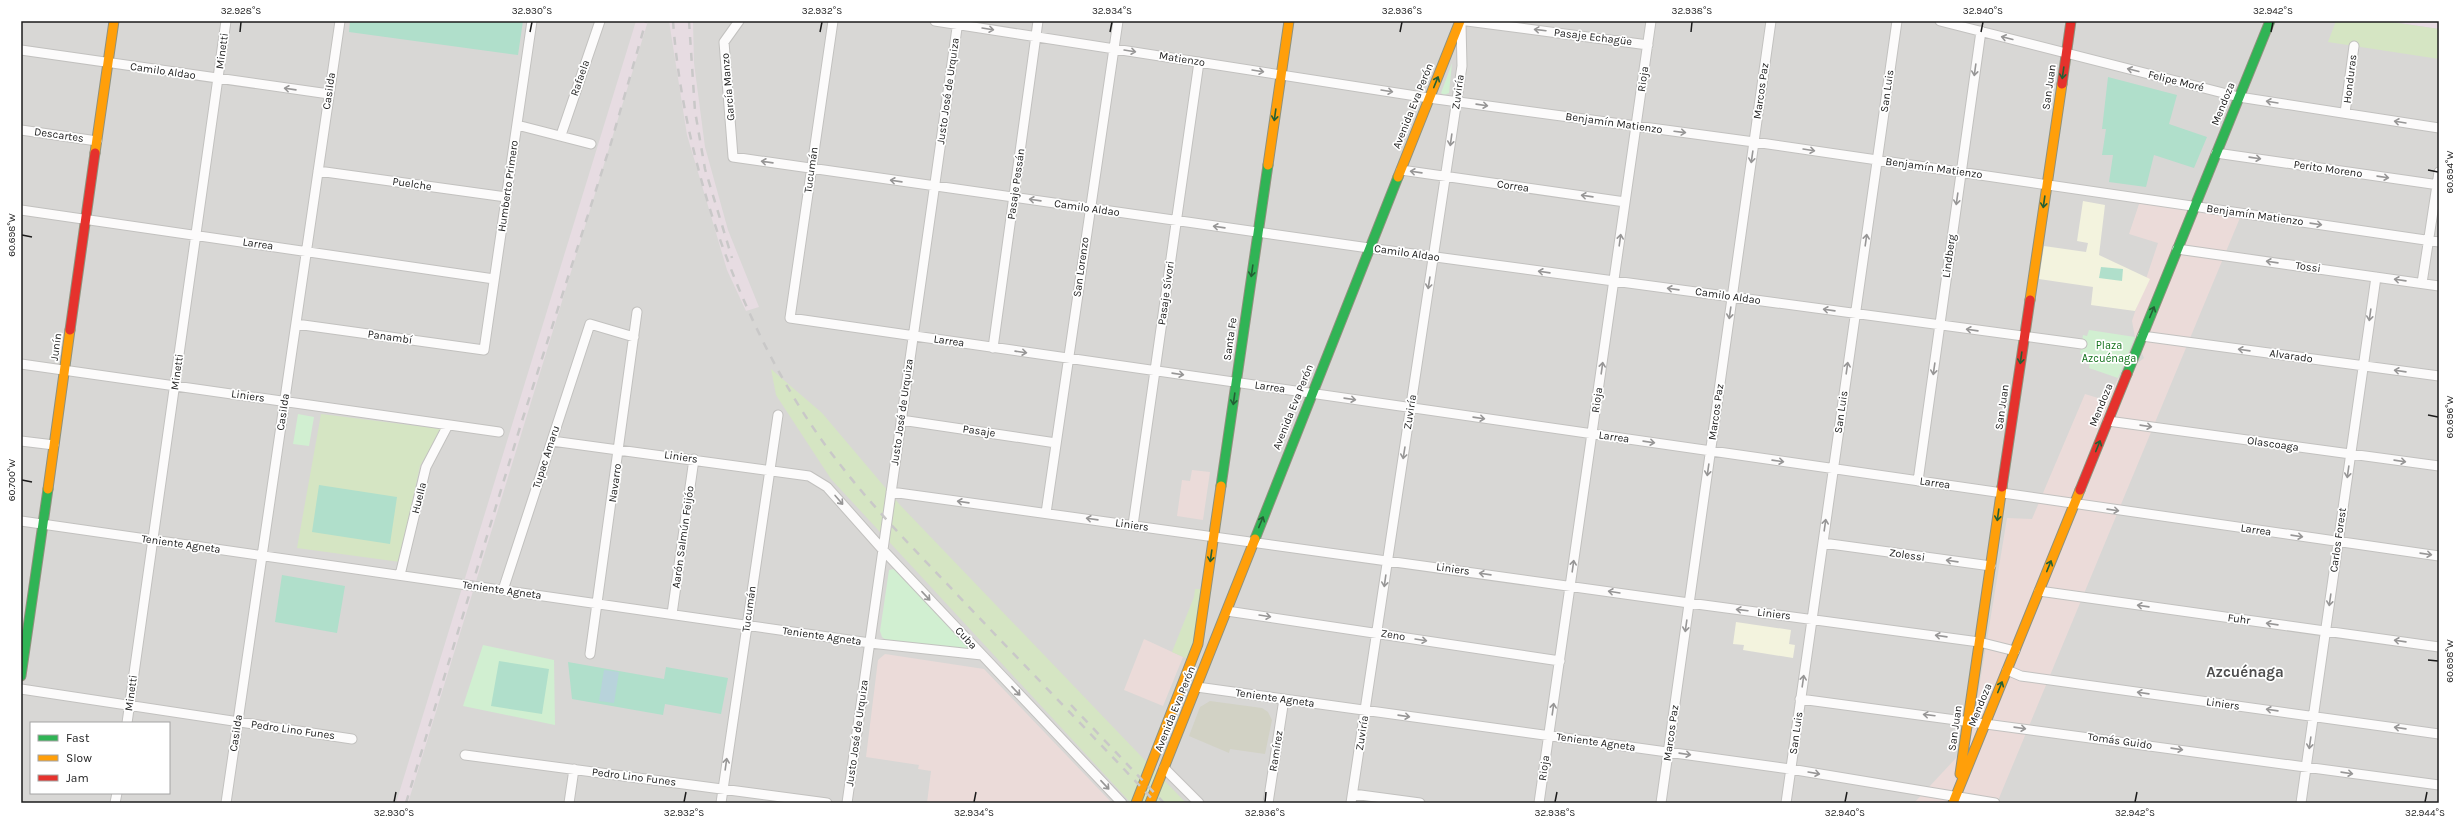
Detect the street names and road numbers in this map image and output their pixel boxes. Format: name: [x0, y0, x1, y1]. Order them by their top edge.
street label: Pasaje Echagüe: [1553, 26, 1633, 48]
street label: Minetti: [213, 32, 231, 70]
street label: Justo José de Urquiza: [934, 37, 962, 145]
street label: Matienzo: [1158, 49, 1206, 69]
street label: García Manzo: [719, 53, 737, 121]
street label: Honduras: [2341, 54, 2359, 104]
street label: Rafaela: [568, 58, 592, 98]
street label: Camilo Aldao: [129, 60, 197, 82]
street label: Avenida Eva Perón: [1390, 61, 1436, 151]
street label: Marcos Paz: [1751, 62, 1771, 120]
street label: San Juan: [2039, 63, 2059, 111]
street label: Rioja: [1635, 65, 1651, 93]
street label: Felipe Moré: [2147, 68, 2206, 94]
street label: San Luis: [1878, 69, 1896, 113]
street label: Casilda: [320, 72, 338, 110]
street label: Zuviría: [1449, 74, 1467, 110]
street label: Mendoza: [2208, 81, 2238, 127]
street label: Benjamín Matienzo: [1565, 110, 1663, 136]
street label: Descartes: [33, 125, 85, 145]
street label: Humberto Primero: [495, 139, 521, 233]
street label: Tucumán: [801, 146, 821, 194]
street label: Pasaje Pessán: [1005, 148, 1027, 220]
street label: Benjamín Matienzo: [1885, 155, 1983, 181]
street label: Perito Moreno: [2293, 158, 2363, 180]
street label: Puelche: [392, 175, 433, 193]
street label: Correa: [1496, 177, 1530, 195]
street label: Camilo Aldao: [1053, 197, 1121, 219]
street label: Benjamín Matienzo: [2206, 202, 2304, 228]
street label: Lindberg: [1940, 233, 1959, 279]
street label: Larrea: [242, 235, 274, 253]
street label: San Lorenzo: [1070, 236, 1092, 298]
street label: Camilo Aldao: [1373, 242, 1441, 264]
street label: Tossi: [2294, 259, 2322, 275]
street label: Pasaje Sívori: [1155, 260, 1177, 326]
street label: Camilo Aldao: [1694, 285, 1762, 307]
street label: Santa Fe: [1221, 316, 1239, 361]
street label: Panambí: [367, 327, 414, 347]
street label: Junín: [48, 332, 64, 362]
street label: Larrea: [933, 332, 965, 350]
street label: Alvarado: [2269, 347, 2313, 365]
street label: Minetti: [168, 353, 186, 391]
street label: Justo José de Urquiza: [888, 358, 916, 466]
street label: Avenida Eva Perón: [1270, 362, 1316, 452]
street label: Larrea: [1254, 378, 1286, 396]
street label: Mendoza: [2086, 382, 2116, 428]
street label: Marcos Paz: [1706, 383, 1726, 441]
street label: San Juan: [1992, 383, 2012, 431]
street label: Rioja: [1589, 386, 1605, 414]
street label: Liniers: [230, 387, 266, 405]
street label: San Luis: [1832, 390, 1850, 434]
street label: Casilda: [274, 393, 292, 431]
street label: Zuviría: [1401, 394, 1419, 430]
street label: Pasaje: [962, 422, 997, 440]
street label: Tupac Amaru: [530, 424, 562, 490]
street label: Larrea: [1598, 428, 1630, 446]
street label: Olascoaga: [2246, 434, 2300, 454]
street label: Liniers: [663, 448, 699, 466]
street label: Navarro: [606, 463, 624, 503]
street label: Larrea: [1919, 474, 1951, 492]
street label: Huella: [409, 481, 429, 515]
street label: Aarón Salmún Feijóo: [669, 485, 697, 589]
street label: Carlos Forest: [2327, 507, 2349, 573]
street label: Liniers: [1114, 516, 1150, 534]
street label: Larrea: [2240, 521, 2272, 539]
street label: Teniente Agneta: [141, 532, 221, 556]
street label: Zolessi: [1888, 546, 1926, 564]
street label: Liniers: [1435, 560, 1471, 578]
street label: Teniente Agneta: [462, 578, 542, 602]
street label: Tucumán: [739, 585, 759, 633]
street label: Liniers: [1756, 605, 1792, 623]
street label: Fuhr: [2227, 611, 2251, 627]
street label: Teniente Agneta: [782, 624, 862, 648]
street label: Cuba: [952, 624, 980, 652]
street label: Zeno: [1380, 627, 1406, 643]
street label: Avenida Eva Perón: [1152, 664, 1198, 754]
street label: Minetti: [122, 674, 140, 712]
street label: Justo José de Urquiza: [843, 679, 871, 787]
street label: Mendoza: [1965, 682, 1995, 728]
street label: Teniente Agneta: [1235, 686, 1315, 710]
street label: Liniers: [2205, 695, 2241, 713]
street label: Marcos Paz: [1661, 704, 1681, 762]
street label: San Juan: [1945, 704, 1965, 752]
street label: San Luis: [1787, 711, 1805, 755]
street label: Casilda: [227, 714, 245, 752]
street label: Zuviría: [1353, 715, 1371, 751]
street label: Pedro Lino Funes: [250, 718, 336, 742]
street label: Ramírez: [1266, 730, 1286, 772]
street label: Teniente Agneta: [1556, 730, 1636, 754]
street label: Tomás Guido: [2087, 730, 2153, 752]
street label: Rioja: [1536, 754, 1552, 782]
street label: Pedro Lino Funes: [591, 765, 677, 789]

